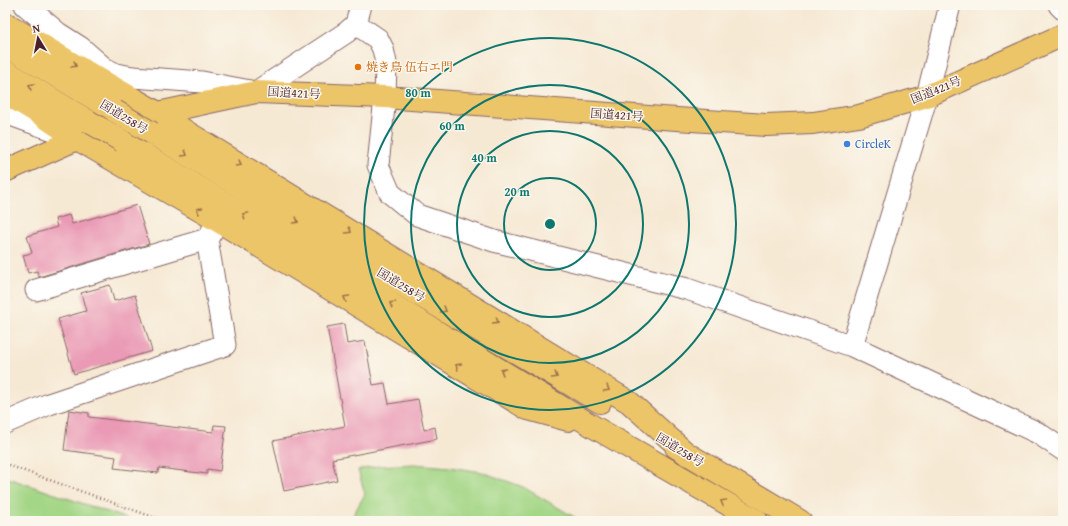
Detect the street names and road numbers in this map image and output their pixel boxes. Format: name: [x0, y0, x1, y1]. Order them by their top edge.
street label: 国道421号: [908, 72, 964, 107]
street label: 国道421号: [267, 83, 321, 102]
street label: 国道258号: [97, 96, 151, 138]
street label: 国道421号: [590, 104, 644, 125]
street label: 国道258号: [374, 264, 428, 306]
street label: 国道258号: [653, 429, 707, 471]

